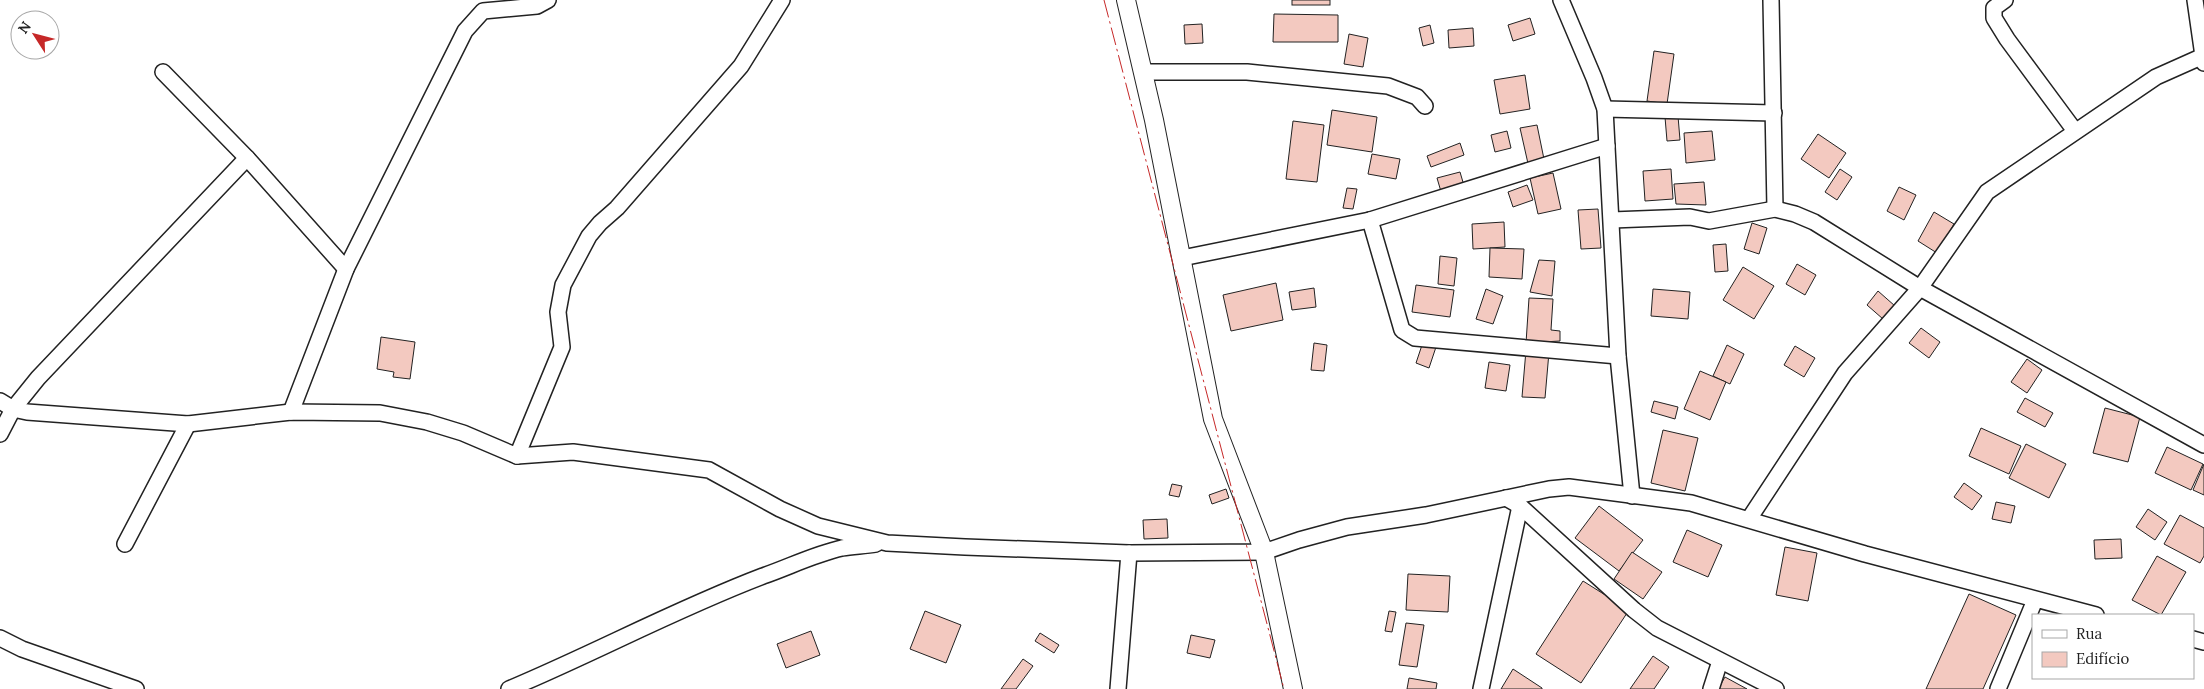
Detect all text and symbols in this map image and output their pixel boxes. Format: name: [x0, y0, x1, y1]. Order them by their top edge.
north arrow: [10, 10, 60, 60]
text: N: [14, 18, 35, 37]
legend: [2032, 614, 2194, 679]
text: Rua: [2076, 624, 2102, 643]
text: Edifício: [2076, 649, 2129, 668]

